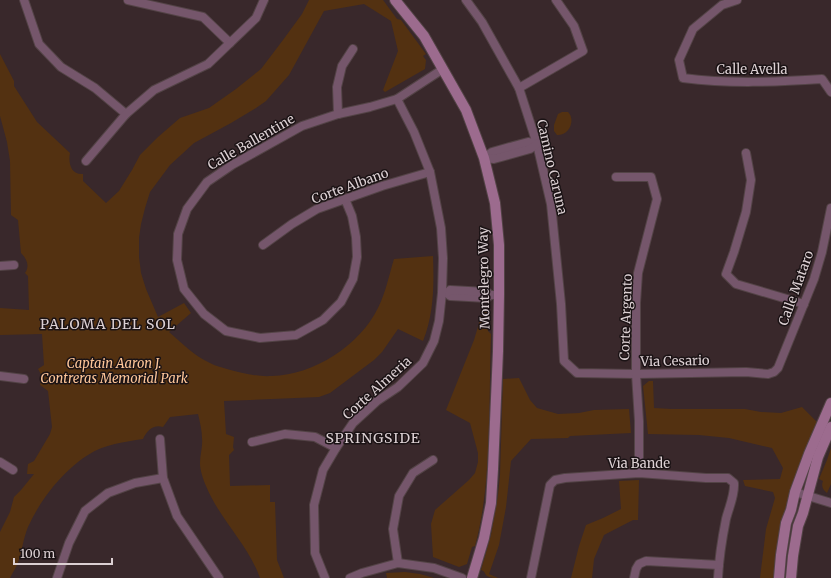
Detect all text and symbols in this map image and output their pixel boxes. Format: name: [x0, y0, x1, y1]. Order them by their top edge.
street label: Calle Avella: [717, 61, 788, 78]
street label: Calle Ballentine: [204, 110, 298, 174]
street label: Camino Caruna: [533, 118, 571, 216]
street label: Corte Albano: [309, 164, 391, 208]
street label: Montelegro Way: [475, 226, 493, 329]
street label: Calle Mataro: [775, 248, 818, 328]
street label: Corte Argento: [616, 273, 636, 361]
district label: PALOMA DEL SOL: [40, 315, 176, 333]
street label: Via Cesario: [639, 352, 710, 370]
street label: Corte Almeria: [339, 353, 415, 423]
park label: Captain Aaron J. Contreras Memorial Park: [40, 355, 188, 387]
district label: SPRINGSIDE: [325, 429, 421, 447]
street label: Via Bande: [607, 455, 670, 472]
scale bar: [14, 540, 112, 566]
text: 100 m: [20, 546, 55, 561]

